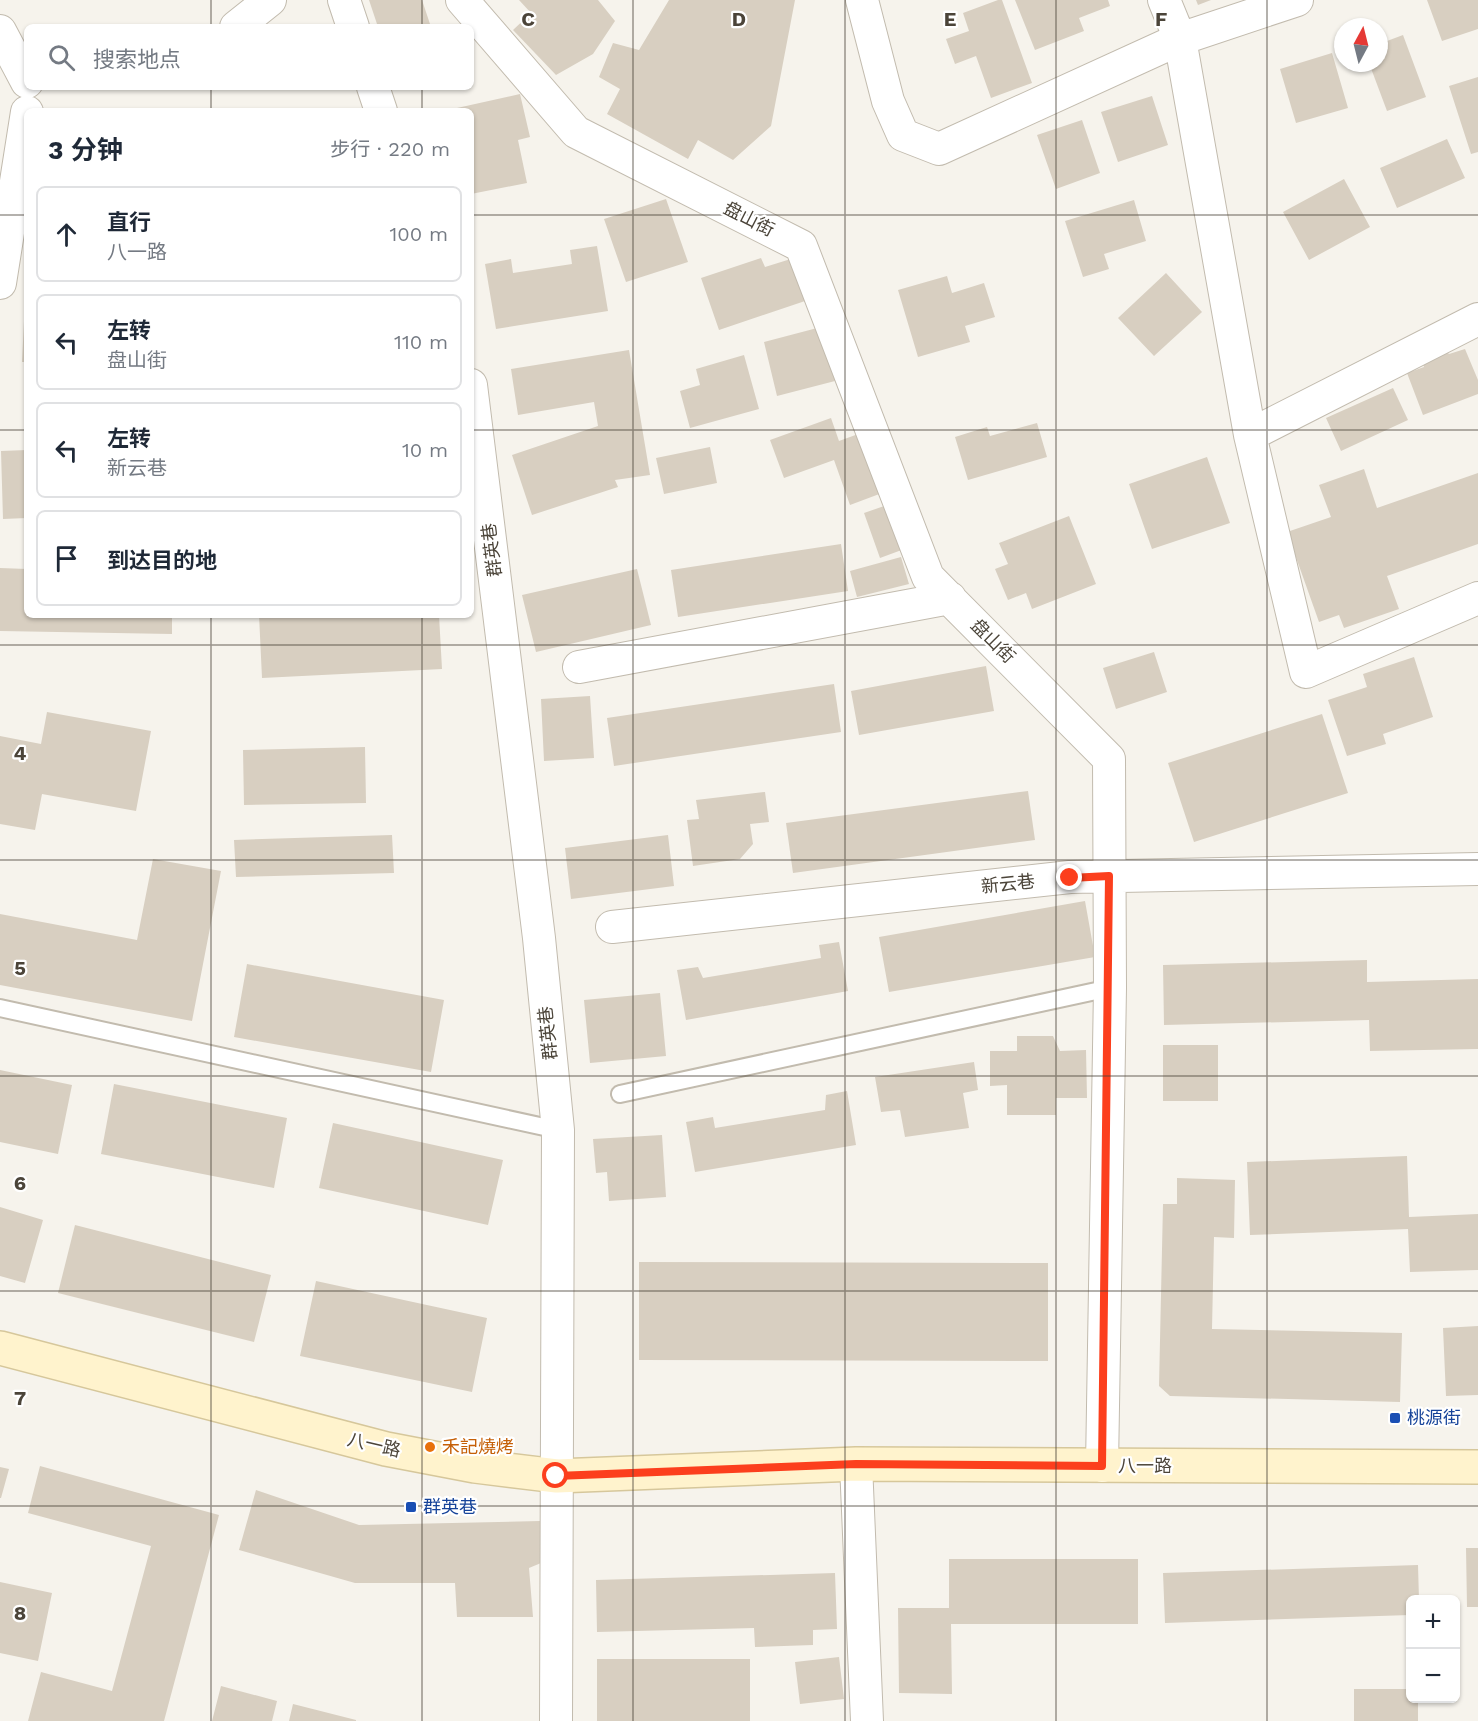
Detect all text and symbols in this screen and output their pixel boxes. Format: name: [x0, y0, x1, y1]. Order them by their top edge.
text: C: [521, 7, 535, 31]
text: D: [732, 7, 746, 31]
text: E: [944, 7, 956, 31]
text: F: [1155, 7, 1167, 31]
north arrow: [1334, 18, 1388, 72]
search box: [24, 24, 474, 90]
icon: search: [45, 41, 78, 74]
text: 搜索地点: [93, 47, 181, 72]
text: 3 分钟: [48, 135, 123, 165]
text: 步行 · 220 m: [330, 137, 450, 161]
street label: 盘山街: [720, 197, 778, 240]
text: 直行: [107, 210, 151, 235]
icon: ahead: [50, 218, 83, 251]
text: 100 m: [389, 222, 448, 246]
text: 八一路: [107, 240, 167, 264]
text: 左转: [107, 318, 151, 343]
icon: left: [50, 326, 83, 359]
text: 110 m: [394, 330, 448, 354]
text: 盘山街: [107, 348, 167, 372]
text: 左转: [107, 426, 151, 451]
icon: left: [50, 434, 83, 467]
text: 10 m: [402, 438, 448, 462]
text: 新云巷: [107, 456, 167, 480]
street label: 群英巷: [478, 522, 505, 578]
icon: arrive: [50, 542, 83, 575]
text: 到达目的地: [107, 548, 217, 573]
street label: 盘山街: [967, 614, 1020, 667]
text: 4: [14, 741, 27, 765]
route end: [1056, 864, 1082, 890]
street label: 新云巷: [980, 870, 1036, 897]
text: 5: [14, 956, 26, 980]
street label: 群英巷: [534, 1005, 561, 1061]
text: 6: [14, 1171, 26, 1195]
text: 7: [14, 1386, 26, 1410]
place label: 桃源街: [1407, 1407, 1461, 1428]
marker: 桃源街: [1388, 1411, 1402, 1425]
street label: 八一路: [345, 1428, 403, 1461]
place label: 禾記燒烤: [442, 1436, 514, 1457]
marker: 禾記燒烤: [423, 1440, 437, 1454]
street label: 八一路: [1118, 1455, 1172, 1476]
route start: [542, 1462, 568, 1488]
place label: 群英巷: [423, 1496, 477, 1517]
marker: 群英巷: [404, 1500, 418, 1514]
map controls: [1406, 1595, 1460, 1703]
button: +: [1406, 1595, 1460, 1649]
text: 8: [14, 1601, 26, 1625]
button: −: [1406, 1649, 1460, 1703]

